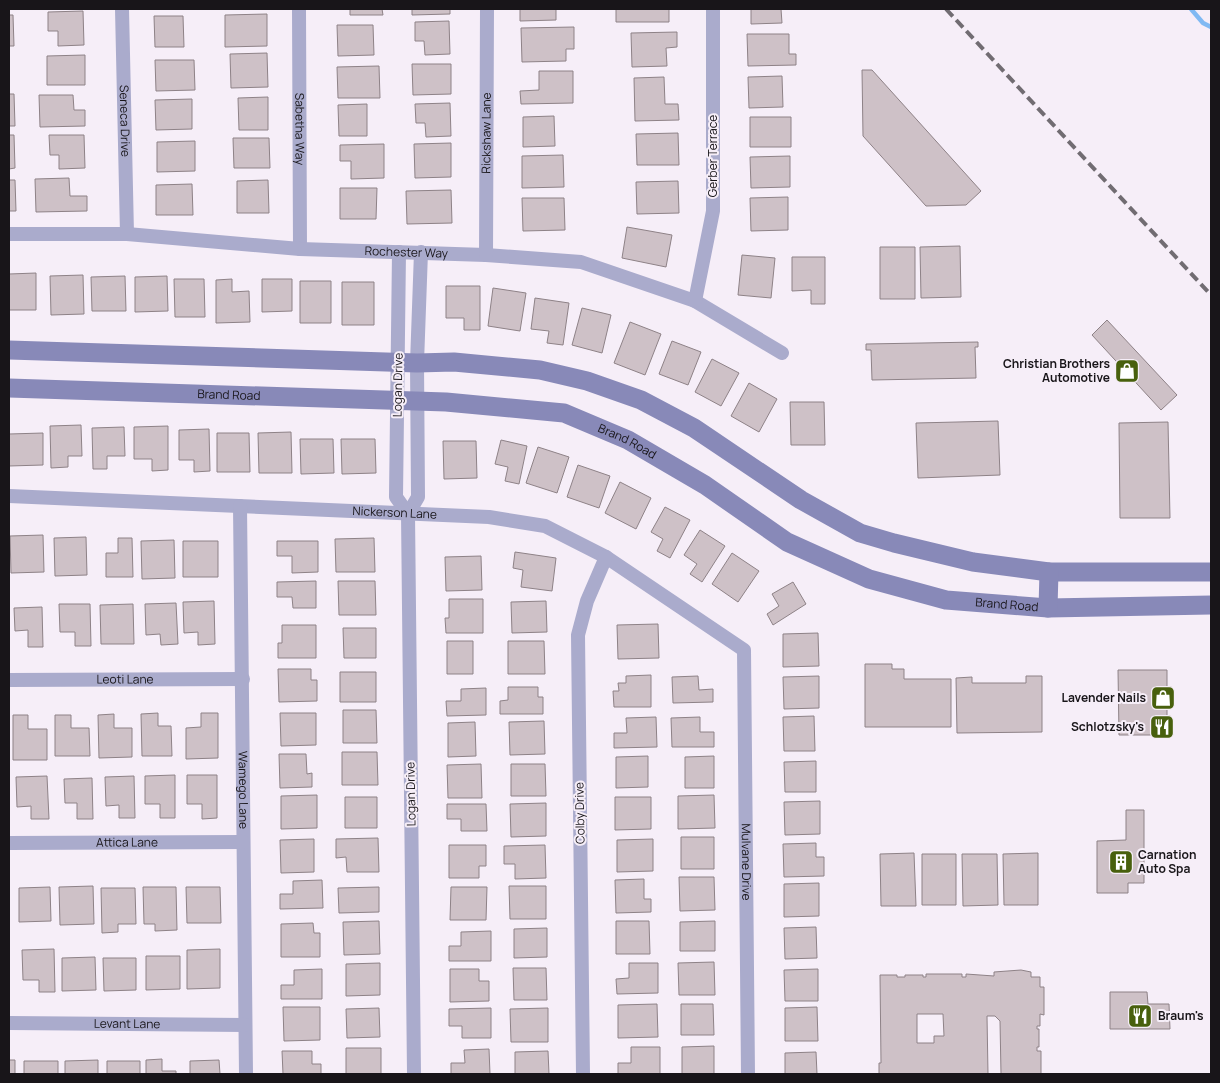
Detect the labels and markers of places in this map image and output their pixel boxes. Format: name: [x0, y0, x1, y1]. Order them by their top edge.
place label: Christian Brothers Automotive: [1003, 355, 1110, 386]
shop icon: Christian Brothers Automotive: [1114, 358, 1140, 384]
shop icon: Lavender Nails: [1150, 685, 1176, 711]
place label: Lavender Nails: [1062, 689, 1146, 706]
restaurant icon: Schlotzsky's: [1149, 714, 1175, 740]
place label: Schlotzsky's: [1071, 718, 1145, 735]
place label: Carnation Auto Spa: [1138, 846, 1196, 877]
building icon: Carnation Auto Spa: [1108, 849, 1134, 875]
restaurant icon: Braum's: [1127, 1003, 1153, 1029]
place label: Braum's: [1158, 1007, 1204, 1024]

